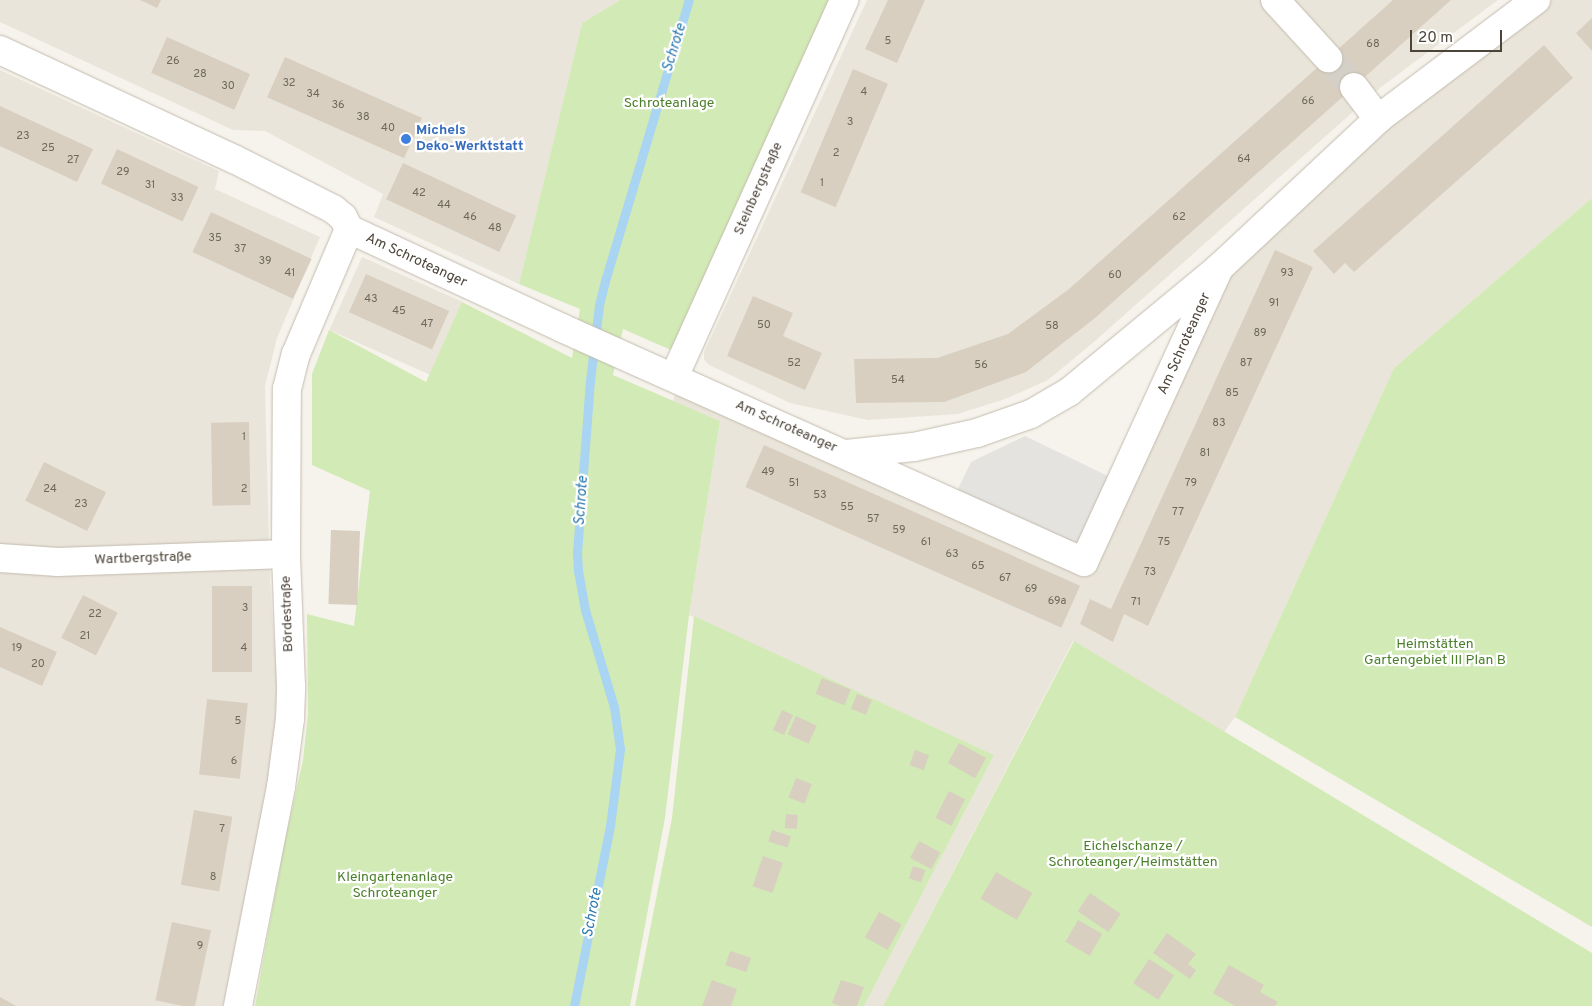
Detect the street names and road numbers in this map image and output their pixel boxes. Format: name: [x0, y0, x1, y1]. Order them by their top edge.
street label: Steinbergstraße: [731, 140, 787, 238]
street label: Am Schroteanger: [363, 230, 469, 292]
street label: Am Schroteanger: [1155, 290, 1215, 398]
street label: Am Schroteanger: [732, 397, 840, 457]
street label: Wartbergstraße: [94, 549, 192, 569]
street label: Bördestraße: [278, 576, 298, 652]

